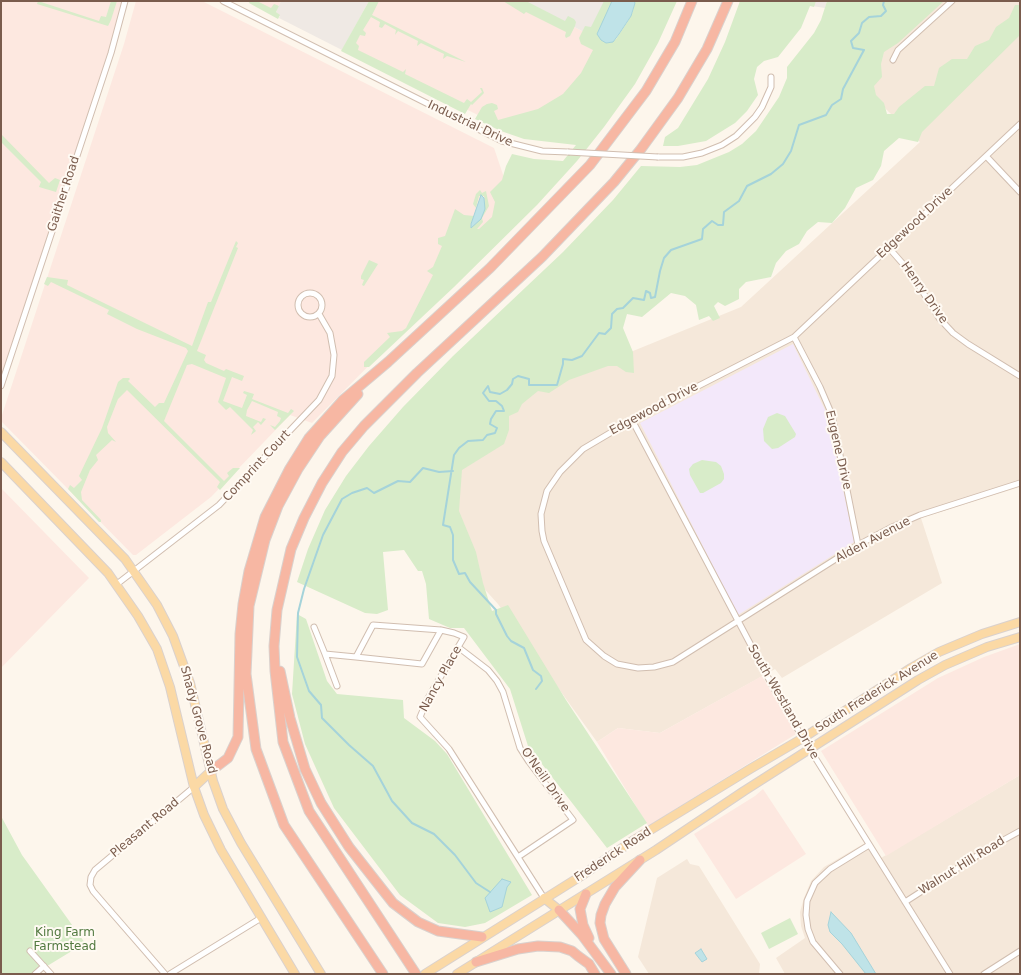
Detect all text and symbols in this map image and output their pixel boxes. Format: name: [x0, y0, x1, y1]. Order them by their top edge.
street label: Industrial Drive: [425, 98, 515, 150]
street label: Gaither Road: [45, 154, 83, 234]
street label: Edgewood Drive: [874, 184, 956, 262]
street label: Henry Drive: [897, 259, 951, 327]
street label: Edgewood Drive: [607, 380, 701, 438]
street label: Eugene Drive: [822, 409, 854, 491]
street label: Comprint Court: [220, 427, 294, 505]
street label: Alden Avenue: [833, 514, 913, 566]
street label: South Westland Drive: [744, 642, 822, 762]
street label: Nancy Place: [417, 643, 465, 715]
street label: South Frederick Avenue: [813, 648, 941, 736]
street label: Shady Grove Road: [177, 665, 219, 775]
street label: O'Neill Drive: [518, 745, 572, 815]
street label: Pleasant Road: [108, 795, 182, 861]
street label: Frederick Road: [572, 825, 654, 885]
street label: Walnut Hill Road: [916, 834, 1008, 898]
park label: King Farm Farmstead: [34, 926, 96, 954]

